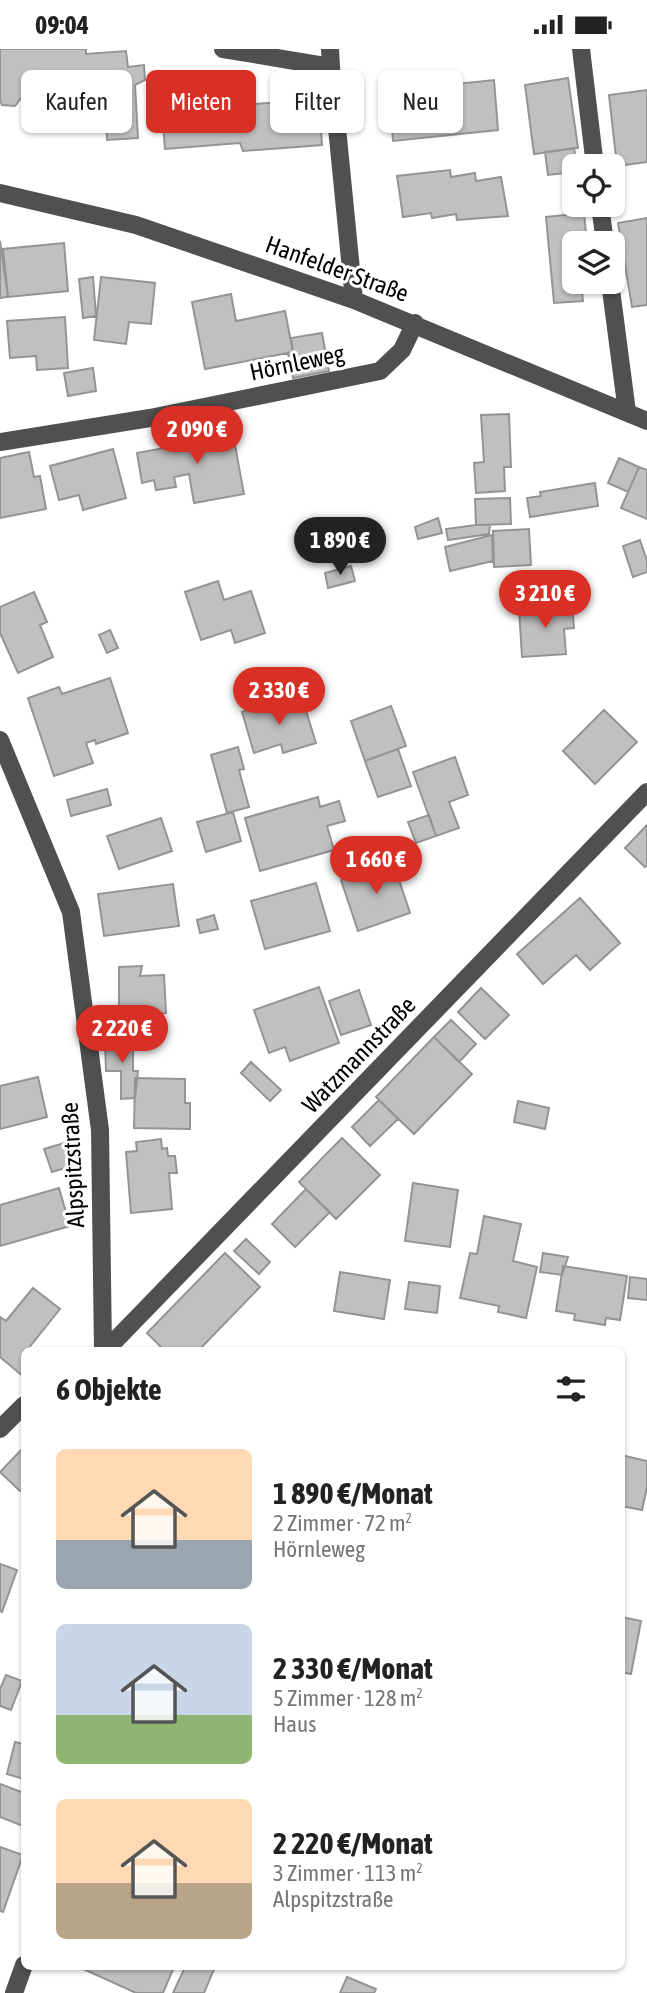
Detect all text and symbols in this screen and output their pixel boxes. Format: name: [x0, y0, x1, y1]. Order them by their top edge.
text: 09:04: [35, 10, 89, 40]
chip: Kaufen: [21, 70, 132, 133]
chip: Mieten: [146, 70, 256, 133]
chip: Filter: [270, 70, 364, 133]
chip: Neu: [378, 70, 463, 133]
map controls: [562, 154, 625, 294]
button: locate: [562, 154, 625, 217]
street label: Hanfelder Straße: [262, 230, 412, 307]
button: layers: [562, 231, 625, 294]
street label: Hörnleweg: [247, 339, 347, 386]
pin: 2 090 €: [132, 407, 262, 466]
text: 2 090 €: [167, 416, 227, 442]
pin: 1 890 €: [275, 517, 405, 577]
text: 1 890 €: [310, 527, 370, 553]
pin: 3 210 €: [480, 571, 610, 630]
text: 3 210 €: [515, 580, 575, 606]
pin: 2 330 €: [214, 667, 344, 727]
text: 2 330 €: [249, 677, 309, 703]
pin: 1 660 €: [311, 837, 441, 896]
text: 1 660 €: [346, 846, 406, 872]
street label: Watzmannstraße: [297, 991, 421, 1118]
pin: 2 220 €: [57, 1005, 187, 1065]
text: 2 220 €: [92, 1015, 152, 1041]
street label: Alpspitzstraße: [56, 1102, 89, 1229]
icon: filters: [552, 1370, 590, 1408]
text: 6 Objekte: [56, 1372, 162, 1406]
text: 1 890 €/Monat: [273, 1476, 433, 1510]
icon: home: [112, 1477, 196, 1561]
text: 2 Zimmer · 72 m²: [273, 1510, 412, 1536]
text: Hörnleweg: [273, 1536, 365, 1562]
text: 2 330 €/Monat: [273, 1651, 433, 1685]
icon: home: [112, 1652, 196, 1736]
text: 5 Zimmer · 128 m²: [273, 1685, 423, 1711]
text: Haus: [273, 1711, 316, 1737]
text: 2 220 €/Monat: [273, 1826, 433, 1860]
icon: home: [112, 1827, 196, 1911]
text: 3 Zimmer · 113 m²: [273, 1860, 423, 1886]
text: Alpspitzstraße: [273, 1886, 394, 1912]

